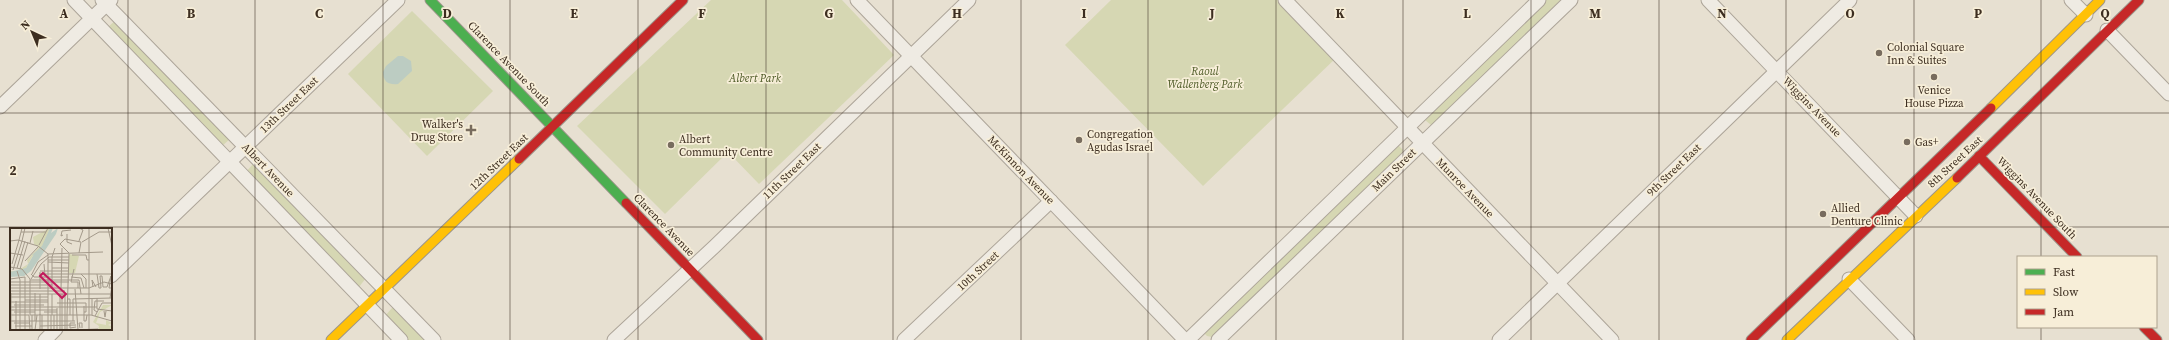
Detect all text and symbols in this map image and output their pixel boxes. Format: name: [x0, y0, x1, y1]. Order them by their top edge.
text: A: [60, 5, 69, 22]
text: B: [187, 5, 196, 22]
text: C: [315, 5, 323, 22]
text: D: [442, 5, 452, 22]
text: E: [570, 5, 578, 22]
text: F: [698, 5, 706, 22]
text: G: [825, 5, 834, 22]
text: H: [952, 5, 962, 22]
text: I: [1081, 5, 1087, 22]
text: J: [1208, 5, 1215, 22]
text: K: [1335, 5, 1345, 22]
text: L: [1463, 5, 1471, 22]
text: M: [1589, 5, 1601, 22]
text: N: [1717, 5, 1727, 22]
text: O: [1845, 5, 1855, 22]
text: P: [1974, 5, 1982, 22]
text: Q: [2100, 5, 2110, 22]
north arrow: [12, 12, 52, 52]
text: N: [17, 17, 33, 33]
street label: Clarence Avenue South: [464, 18, 554, 110]
place label: Colonial Square Inn & Suites: [1887, 40, 1965, 68]
marker: Colonial Square Inn & Suites: [1874, 48, 1884, 58]
park label: Raoul Wallenberg Park: [1168, 64, 1243, 92]
park label: Albert Park: [728, 71, 782, 86]
marker: Venice House Pizza: [1929, 72, 1939, 82]
street label: 13th Street East: [257, 73, 322, 137]
street label: Wiggins Avenue: [1779, 74, 1845, 141]
place label: Venice House Pizza: [1904, 83, 1964, 111]
place label: Walker's Drug Store: [411, 117, 463, 145]
marker: Walker's Drug Store: [466, 125, 476, 135]
place label: Congregation Agudas Israel: [1087, 127, 1153, 155]
street label: 12th Street East: [467, 130, 532, 194]
place label: Albert Community Centre: [679, 132, 773, 160]
street label: McKinnon Avenue: [984, 132, 1058, 208]
street label: 8th Street East: [1924, 132, 1986, 191]
marker: Congregation Agudas Israel: [1074, 135, 1084, 145]
place label: Gas+: [1915, 135, 1939, 150]
marker: Gas+: [1902, 137, 1912, 147]
street label: 11th Street East: [760, 139, 825, 203]
street label: Albert Avenue: [238, 140, 298, 201]
marker: Albert Community Centre: [666, 140, 676, 150]
street label: 9th Street East: [1644, 140, 1705, 200]
street label: Main Street: [1369, 145, 1420, 195]
street label: Wiggins Avenue South: [1994, 154, 2081, 243]
street label: Munroe Avenue: [1433, 155, 1498, 221]
text: 2: [9, 162, 17, 179]
street label: Clarence Avenue: [630, 190, 698, 260]
place label: Allied Denture Clinic: [1831, 201, 1903, 229]
marker: Allied Denture Clinic: [1818, 209, 1828, 219]
inset map: [10, 228, 112, 330]
street label: 10th Street: [954, 247, 1003, 294]
legend: [2017, 256, 2157, 328]
text: Fast: [2053, 264, 2075, 280]
text: Slow: [2053, 284, 2079, 300]
text: Jam: [2052, 304, 2074, 320]

